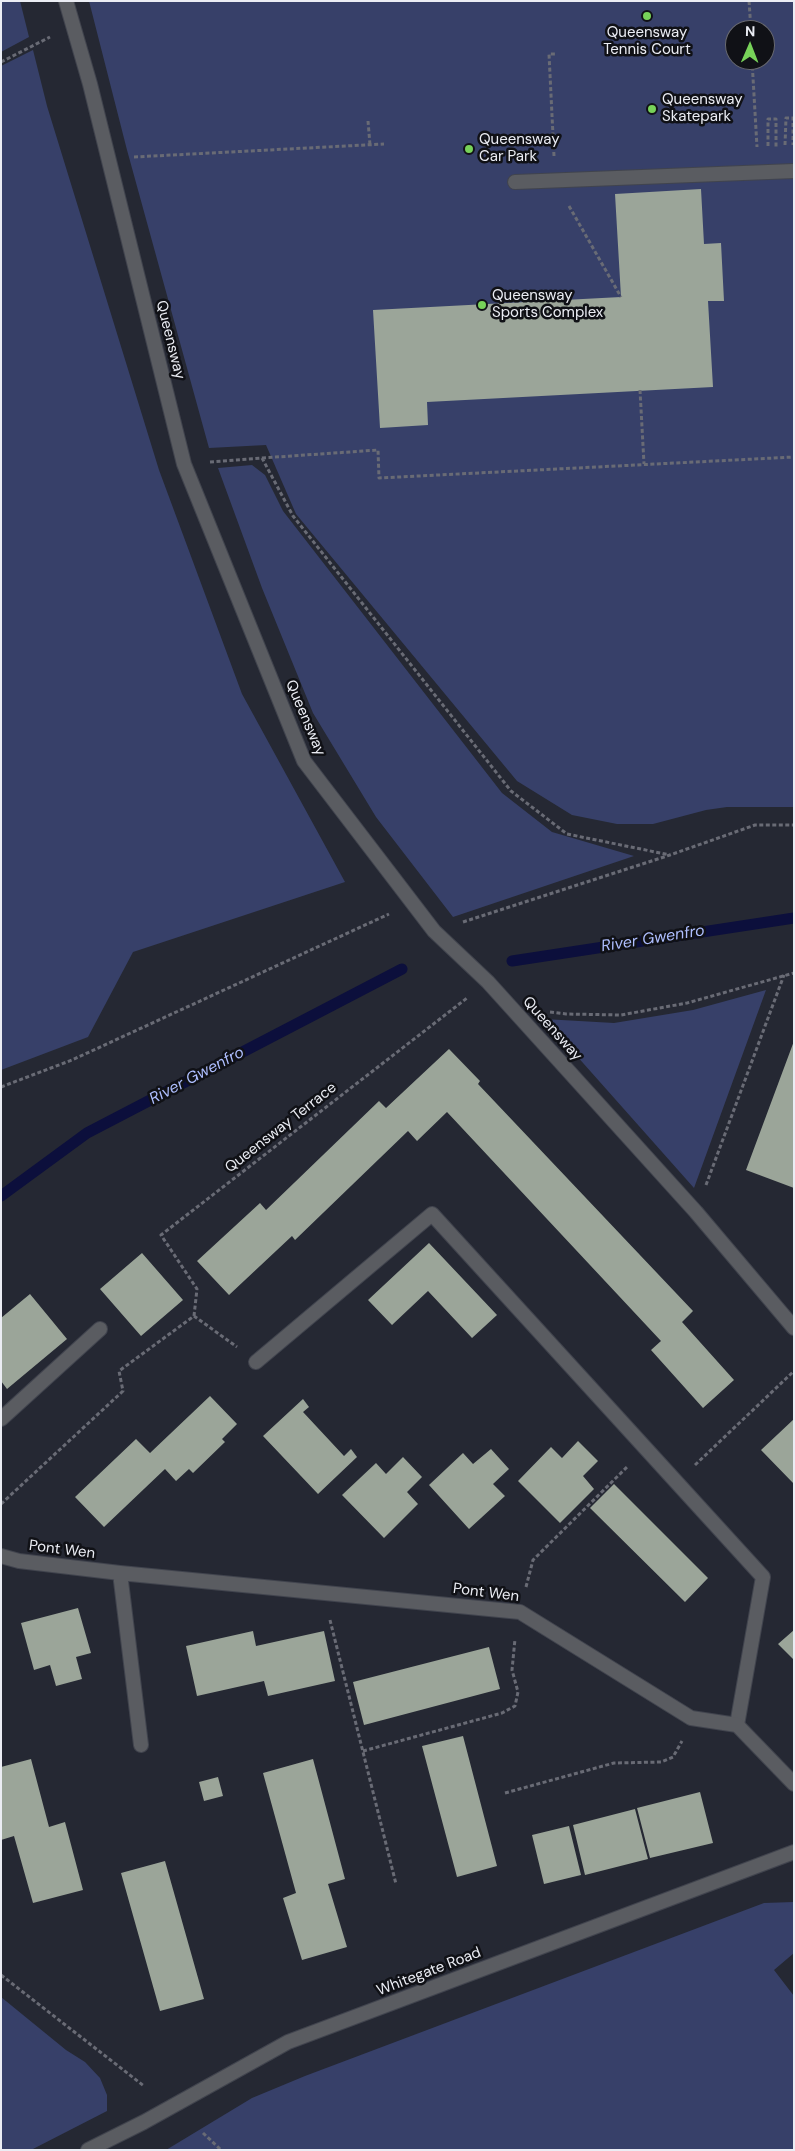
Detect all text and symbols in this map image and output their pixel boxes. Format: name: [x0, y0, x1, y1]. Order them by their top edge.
marker: Queensway Tennis Court: [641, 10, 653, 22]
north arrow: [725, 20, 775, 70]
text: N: [745, 22, 756, 40]
place label: Queensway Tennis Court: [603, 24, 691, 59]
place label: Queensway Skatepark: [662, 91, 743, 126]
marker: Queensway Skatepark: [646, 103, 658, 115]
place label: Queensway Car Park: [479, 131, 560, 166]
marker: Queensway Car Park: [463, 143, 475, 155]
place label: Queensway Sports Complex: [492, 287, 603, 322]
street label: Queensway: [152, 299, 188, 381]
marker: Queensway Sports Complex: [476, 299, 488, 311]
street label: Queensway: [281, 677, 329, 759]
water label: River Gwenfro: [600, 921, 706, 957]
street label: Queensway: [518, 993, 586, 1065]
water label: River Gwenfro: [146, 1043, 248, 1109]
street label: Queensway Terrace: [222, 1079, 340, 1177]
street label: Pont Wen: [28, 1537, 96, 1563]
street label: Pont Wen: [452, 1580, 520, 1606]
street label: Whitegate Road: [374, 1944, 484, 2000]

